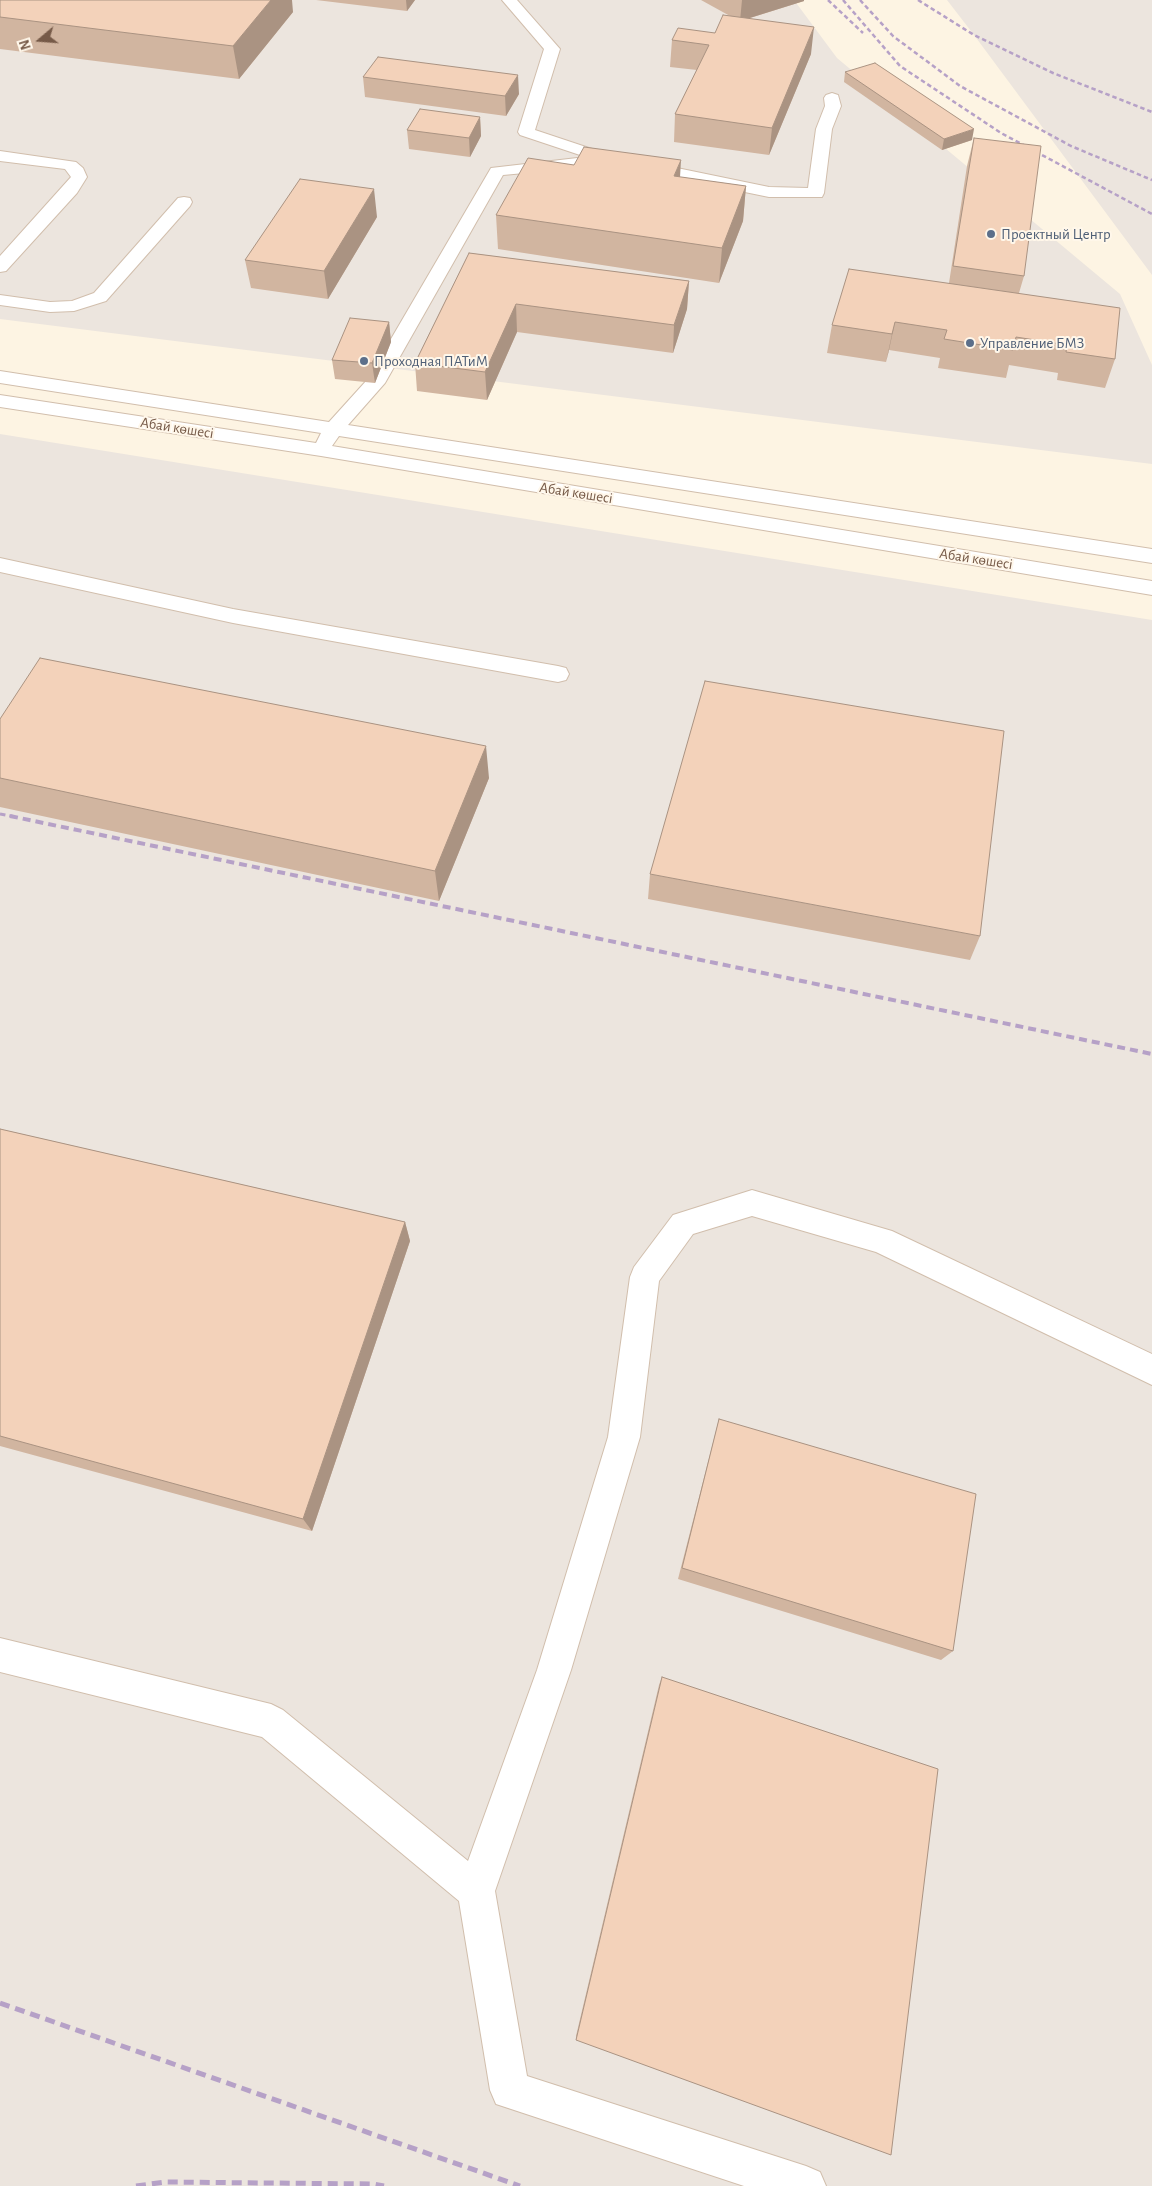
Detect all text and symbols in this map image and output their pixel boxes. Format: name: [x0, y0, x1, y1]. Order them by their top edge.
north arrow: [15, 15, 65, 65]
text: N: [18, 38, 34, 51]
place label: Проектный Центр: [1001, 225, 1111, 243]
marker: Проектный Центр: [985, 228, 997, 240]
place label: Управление БМЗ: [980, 334, 1084, 352]
marker: Управление БМЗ: [964, 337, 976, 349]
place label: Проходная ПАТиМ: [374, 352, 488, 370]
marker: Проходная ПАТиМ: [358, 355, 370, 367]
street label: Абай көшесі: [139, 413, 215, 443]
street label: Абай көшесі: [538, 478, 614, 508]
street label: Абай көшесі: [938, 544, 1014, 574]

